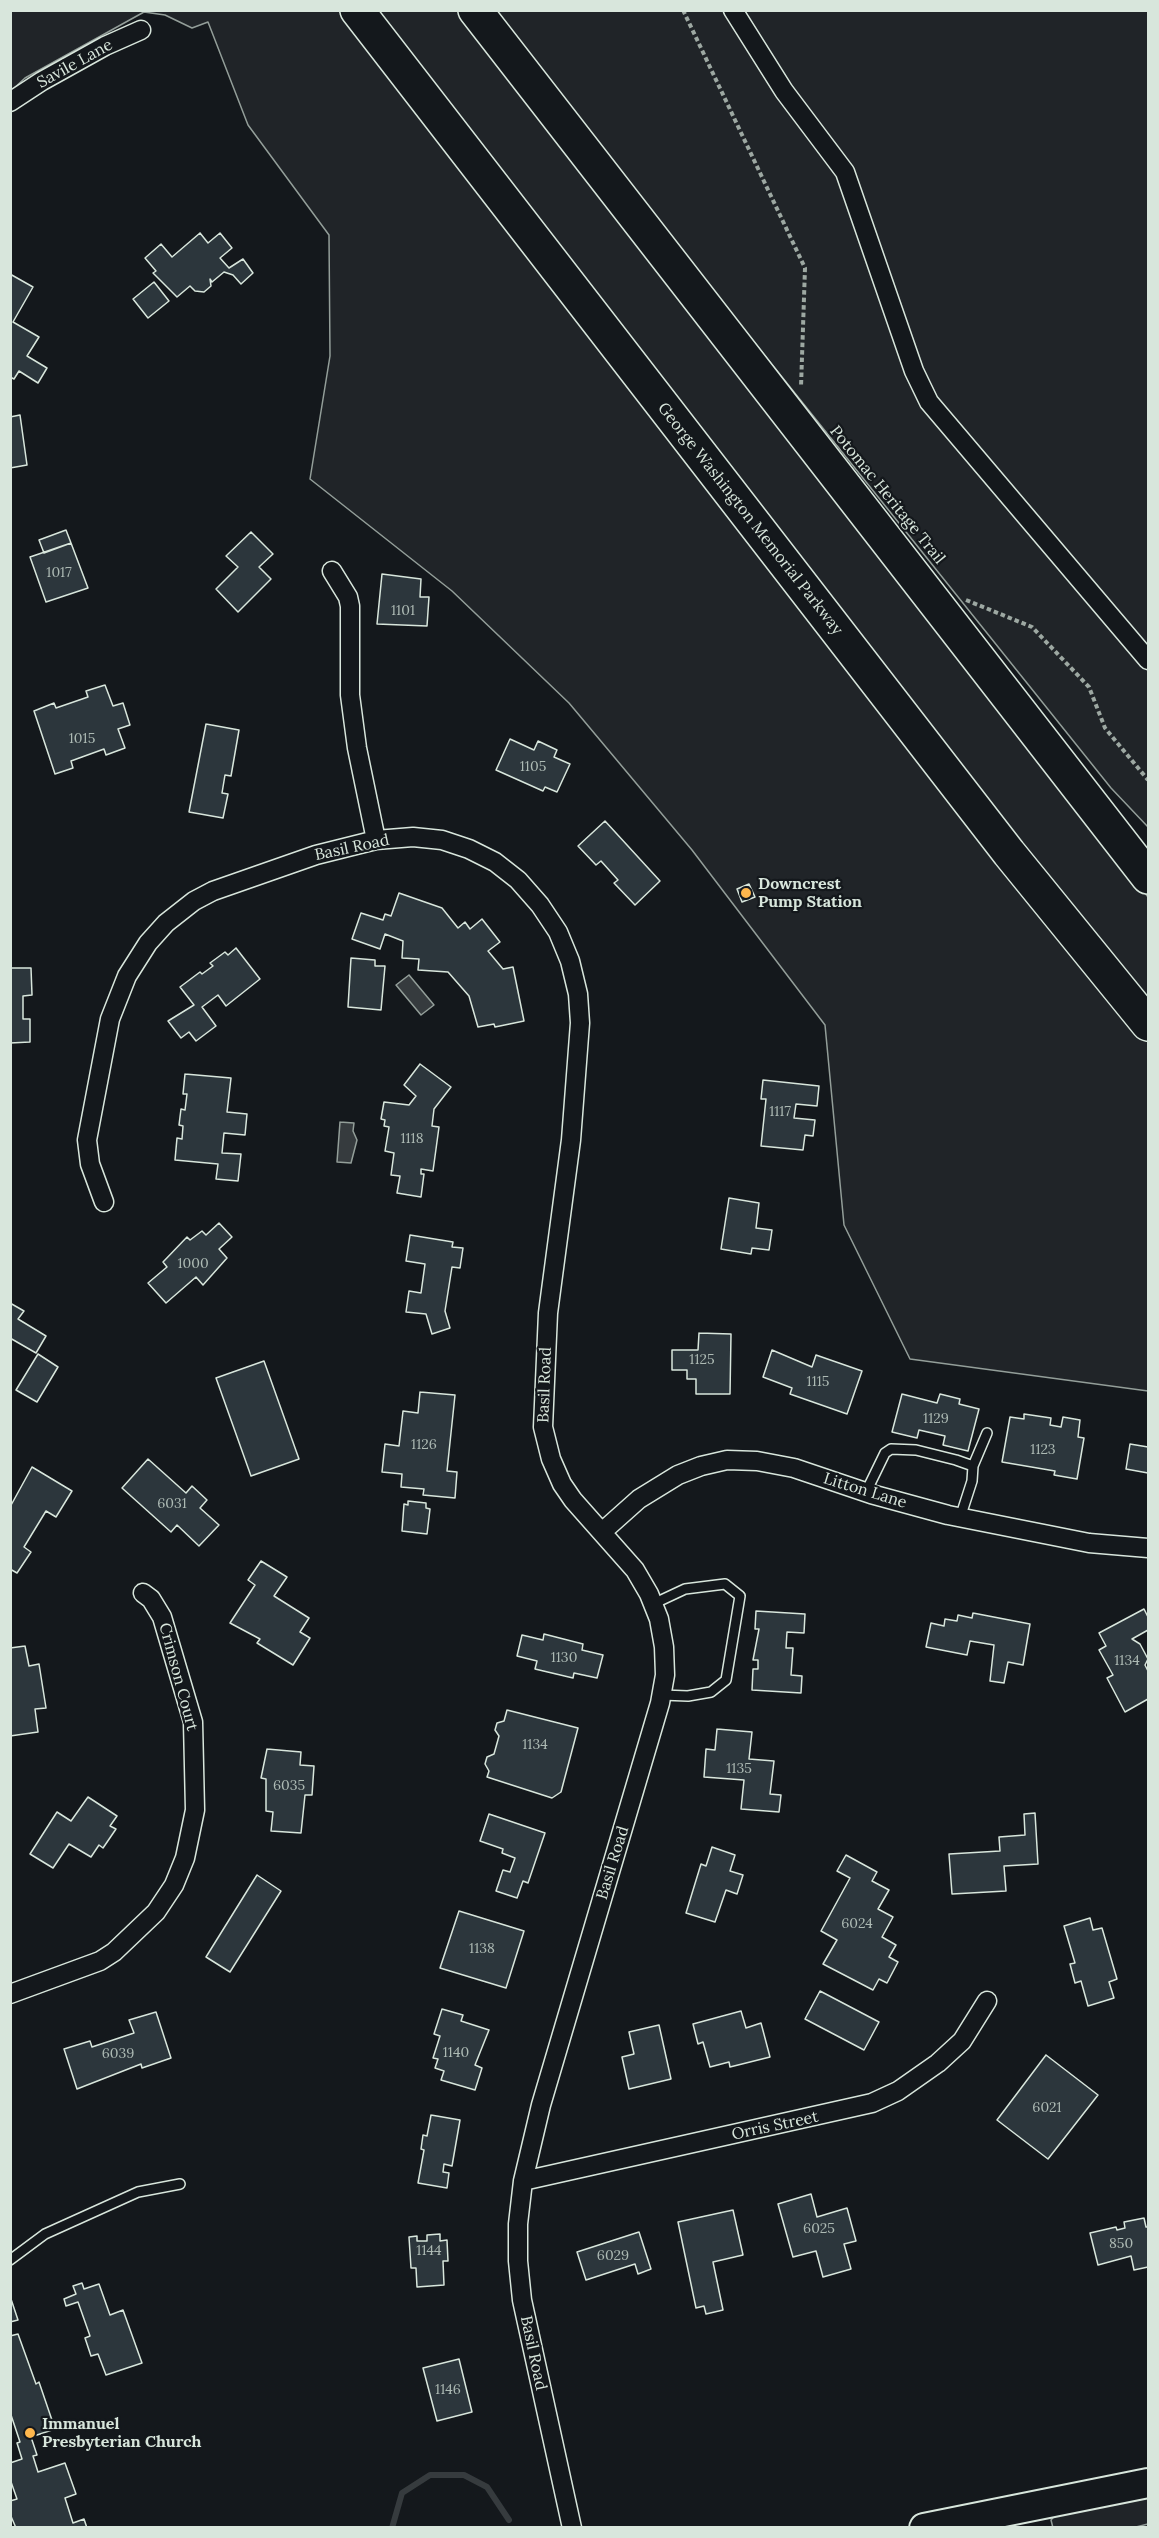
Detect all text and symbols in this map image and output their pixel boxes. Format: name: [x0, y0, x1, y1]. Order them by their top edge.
street label: Savile Lane: [34, 35, 116, 93]
street label: George Washington Memorial Parkway: [653, 399, 847, 639]
street label: Potomac Heritage Trail: [825, 422, 949, 568]
house number: 1017: [46, 565, 72, 581]
house number: 1101: [391, 603, 415, 619]
house number: 1015: [69, 731, 95, 747]
house number: 1105: [520, 759, 546, 775]
street label: Basil Road: [313, 831, 391, 865]
place label: Downcrest Pump Station: [758, 874, 862, 912]
marker: Downcrest Pump Station: [739, 886, 753, 900]
house number: 1117: [769, 1104, 791, 1120]
house number: 1118: [400, 1131, 424, 1147]
house number: 1000: [177, 1256, 209, 1272]
street label: Basil Road: [534, 1347, 556, 1423]
house number: 1125: [689, 1352, 715, 1368]
house number: 1115: [807, 1374, 829, 1390]
house number: 1129: [923, 1411, 949, 1427]
house number: 1126: [411, 1437, 437, 1453]
house number: 1123: [1030, 1442, 1056, 1458]
street label: Litton Lane: [821, 1469, 909, 1513]
house number: 6031: [157, 1496, 187, 1512]
street label: Crimson Court: [154, 1621, 202, 1733]
house number: 1130: [551, 1650, 577, 1666]
house number: 1134: [1114, 1653, 1140, 1669]
house number: 1134: [522, 1737, 548, 1753]
house number: 1135: [726, 1761, 752, 1777]
house number: 6035: [273, 1778, 305, 1794]
street label: Basil Road: [593, 1824, 633, 1902]
house number: 6024: [841, 1916, 873, 1932]
house number: 1138: [469, 1941, 495, 1957]
house number: 1140: [443, 2045, 469, 2061]
house number: 6039: [102, 2046, 134, 2062]
house number: 6021: [1032, 2100, 1062, 2116]
street label: Orris Street: [730, 2107, 820, 2145]
house number: 6025: [803, 2221, 835, 2237]
house number: 850: [1109, 2236, 1133, 2252]
house number: 1144: [416, 2243, 442, 2259]
house number: 6029: [597, 2248, 629, 2264]
street label: Basil Road: [516, 2314, 550, 2392]
house number: 1146: [435, 2382, 461, 2398]
place label: Immanuel Presbyterian Church: [42, 2414, 201, 2452]
marker: Immanuel Presbyterian Church: [23, 2426, 37, 2440]

